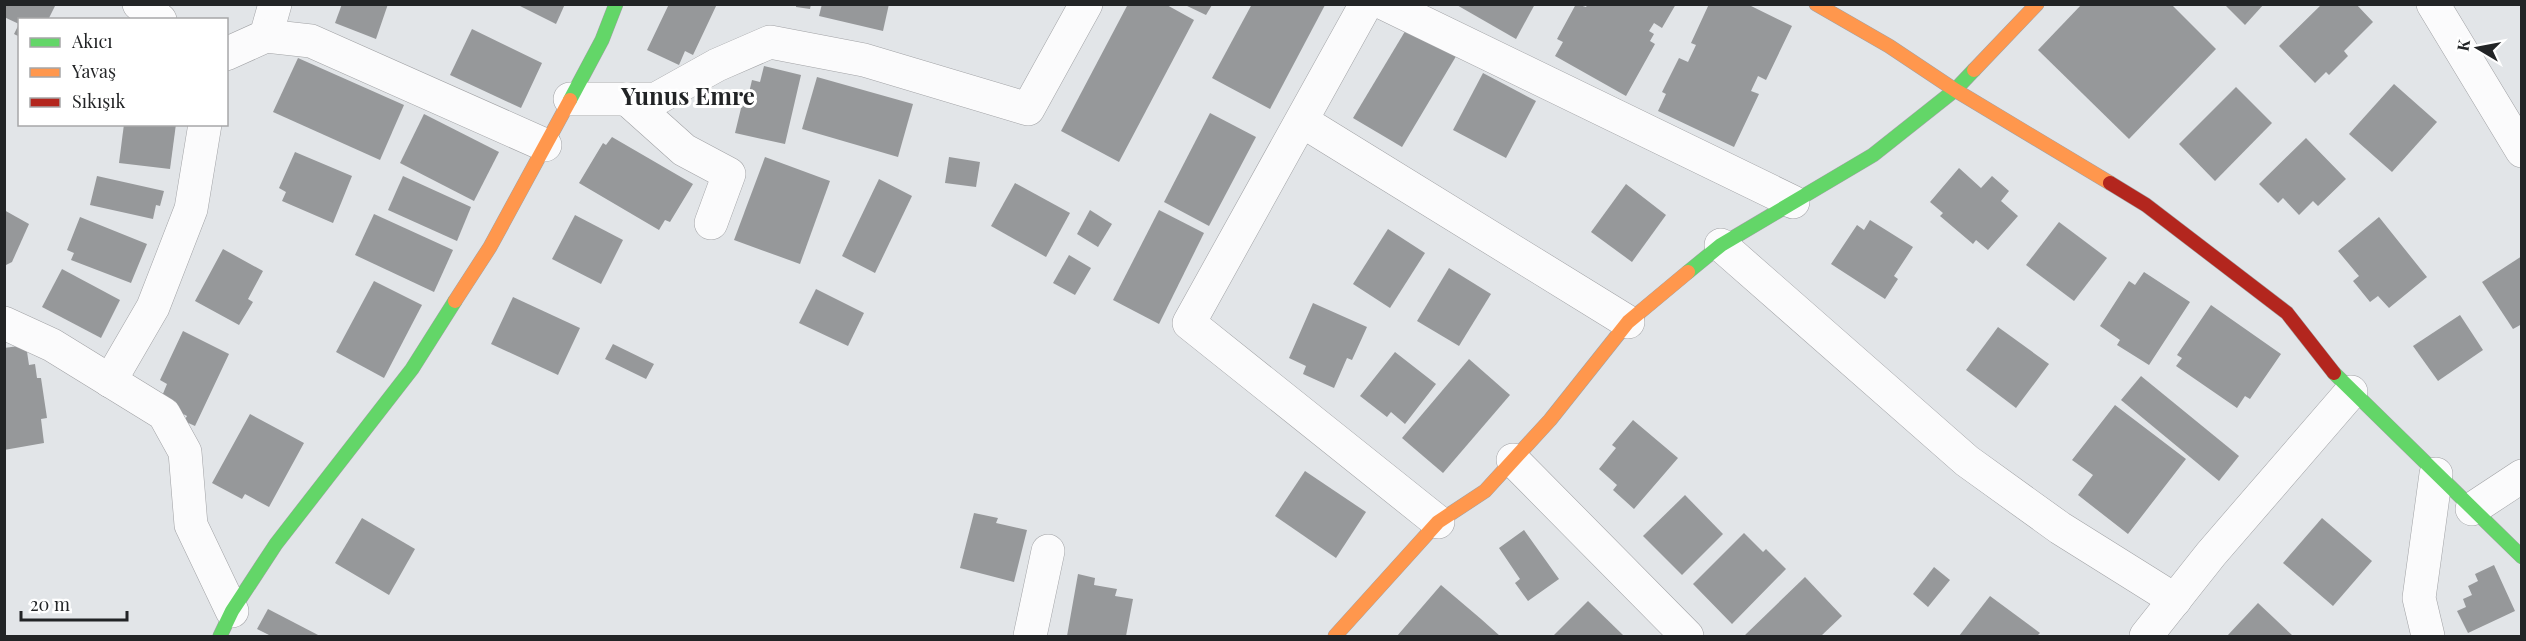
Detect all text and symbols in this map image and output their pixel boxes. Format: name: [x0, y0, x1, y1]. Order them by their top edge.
legend: [18, 18, 228, 126]
north arrow: [2448, 18, 2508, 78]
text: Akıcı: [71, 29, 113, 53]
text: K: [2451, 37, 2474, 53]
text: Yavaş: [71, 59, 116, 83]
district label: Yunus Emre: [620, 79, 755, 111]
text: Sıkışık: [72, 89, 125, 113]
scale bar: [21, 584, 128, 622]
text: 20 m: [30, 592, 70, 616]

